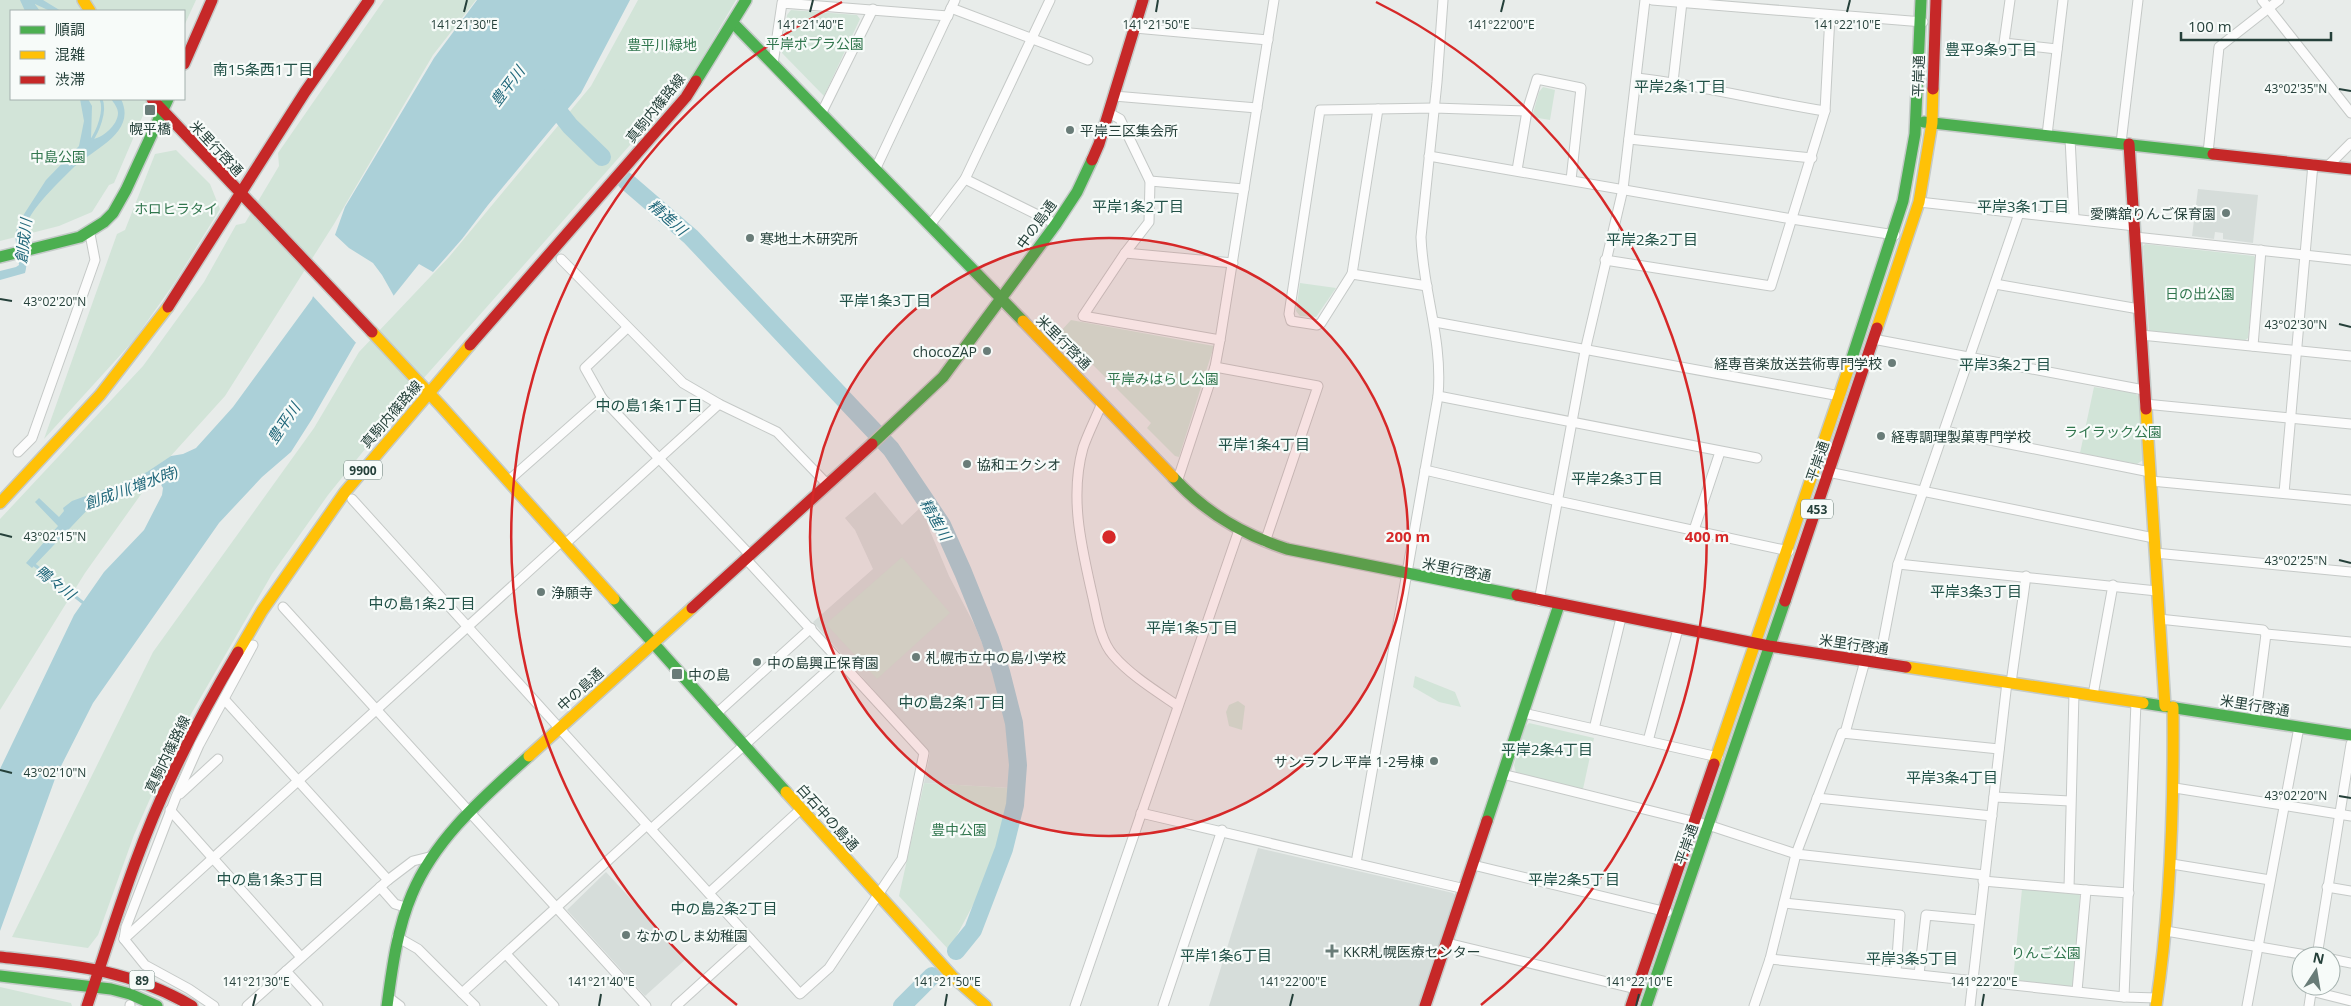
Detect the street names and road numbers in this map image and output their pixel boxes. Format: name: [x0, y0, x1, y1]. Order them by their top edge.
street label: 平岸通: [1908, 55, 1928, 97]
street label: 真駒内篠路線: [621, 69, 689, 147]
street label: 米里行啓通: [186, 116, 248, 180]
street label: 中の島通: [1012, 196, 1060, 252]
street label: 米里行啓通: [1033, 311, 1095, 373]
street label: 真駒内篠路線: [356, 376, 426, 452]
street label: 平岸通: [1801, 438, 1833, 484]
road number: 9900: [344, 460, 382, 480]
road number: 453: [1801, 499, 1833, 518]
street label: 米里行啓通: [1421, 553, 1493, 585]
street label: 米里行啓通: [1818, 630, 1890, 658]
street label: 中の島通: [553, 663, 607, 715]
street label: 米里行啓通: [2219, 690, 2291, 720]
street label: 真駒内篠路線: [140, 712, 194, 796]
street label: 白石中の島通: [793, 779, 863, 855]
street label: 平岸通: [1670, 821, 1702, 867]
road number: 89: [130, 970, 154, 990]

